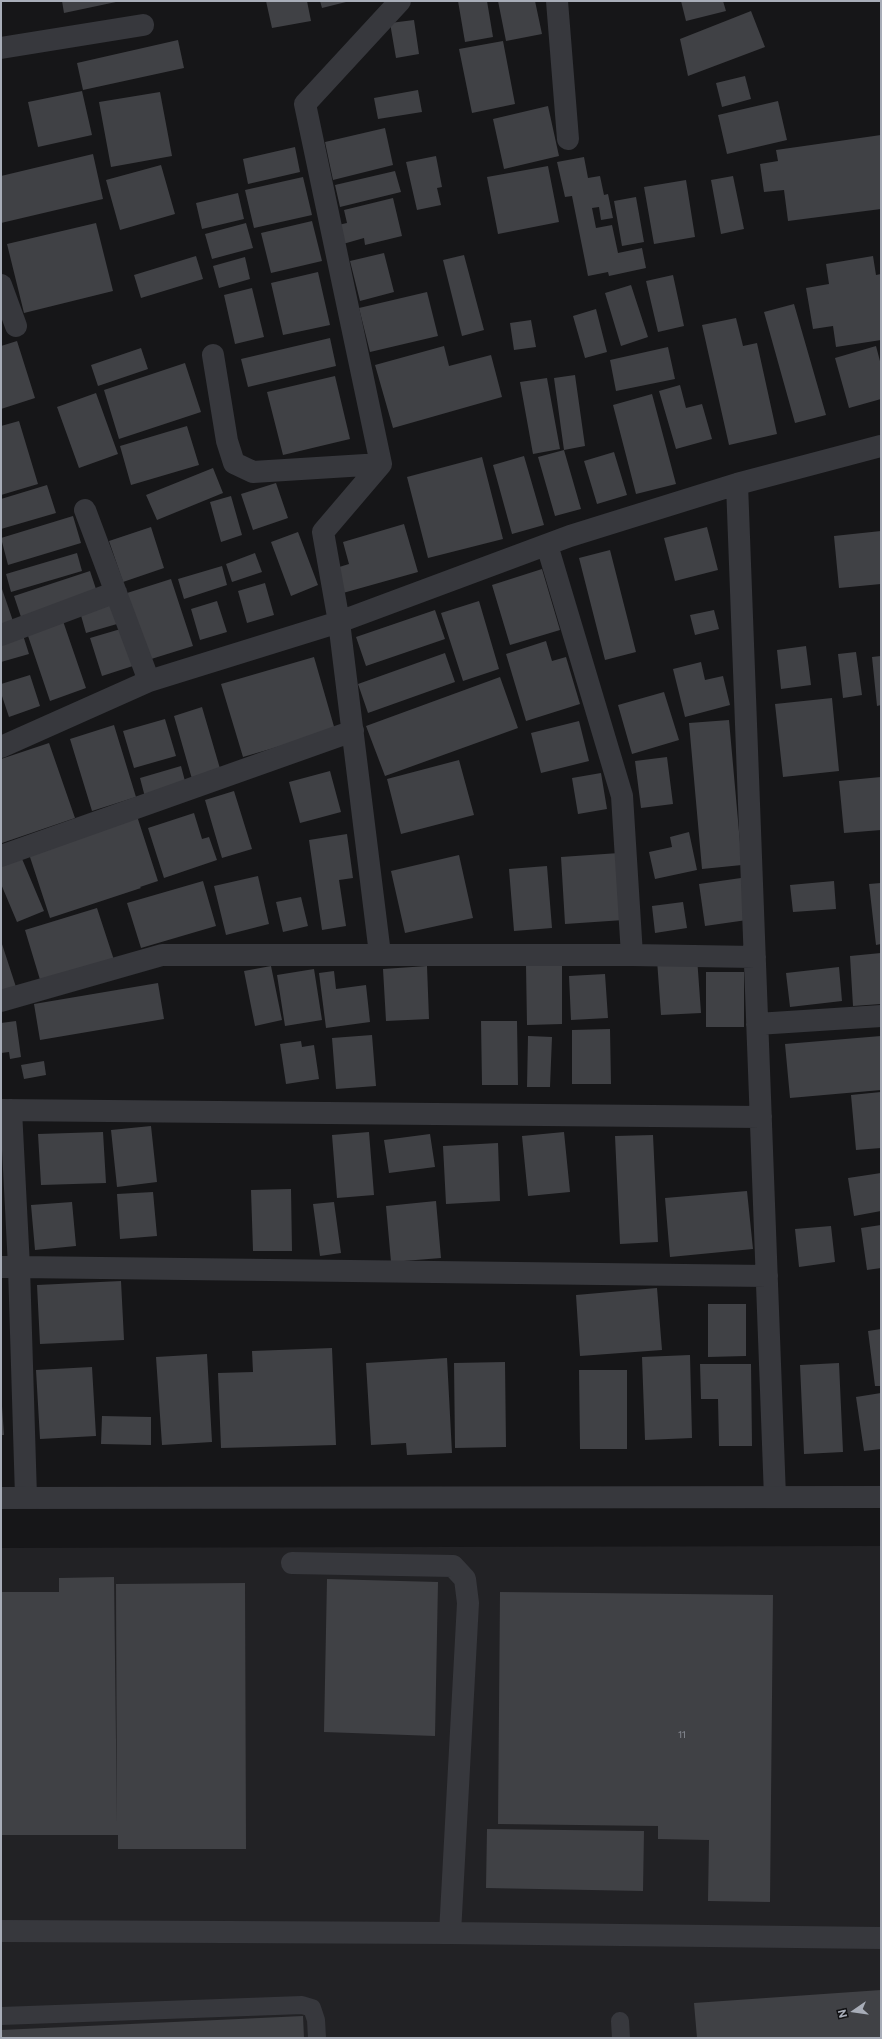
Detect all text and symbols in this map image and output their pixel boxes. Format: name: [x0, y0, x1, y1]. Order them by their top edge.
house number: 11: [678, 1730, 686, 1740]
north arrow: [834, 1991, 874, 2031]
text: N: [835, 2008, 849, 2019]

